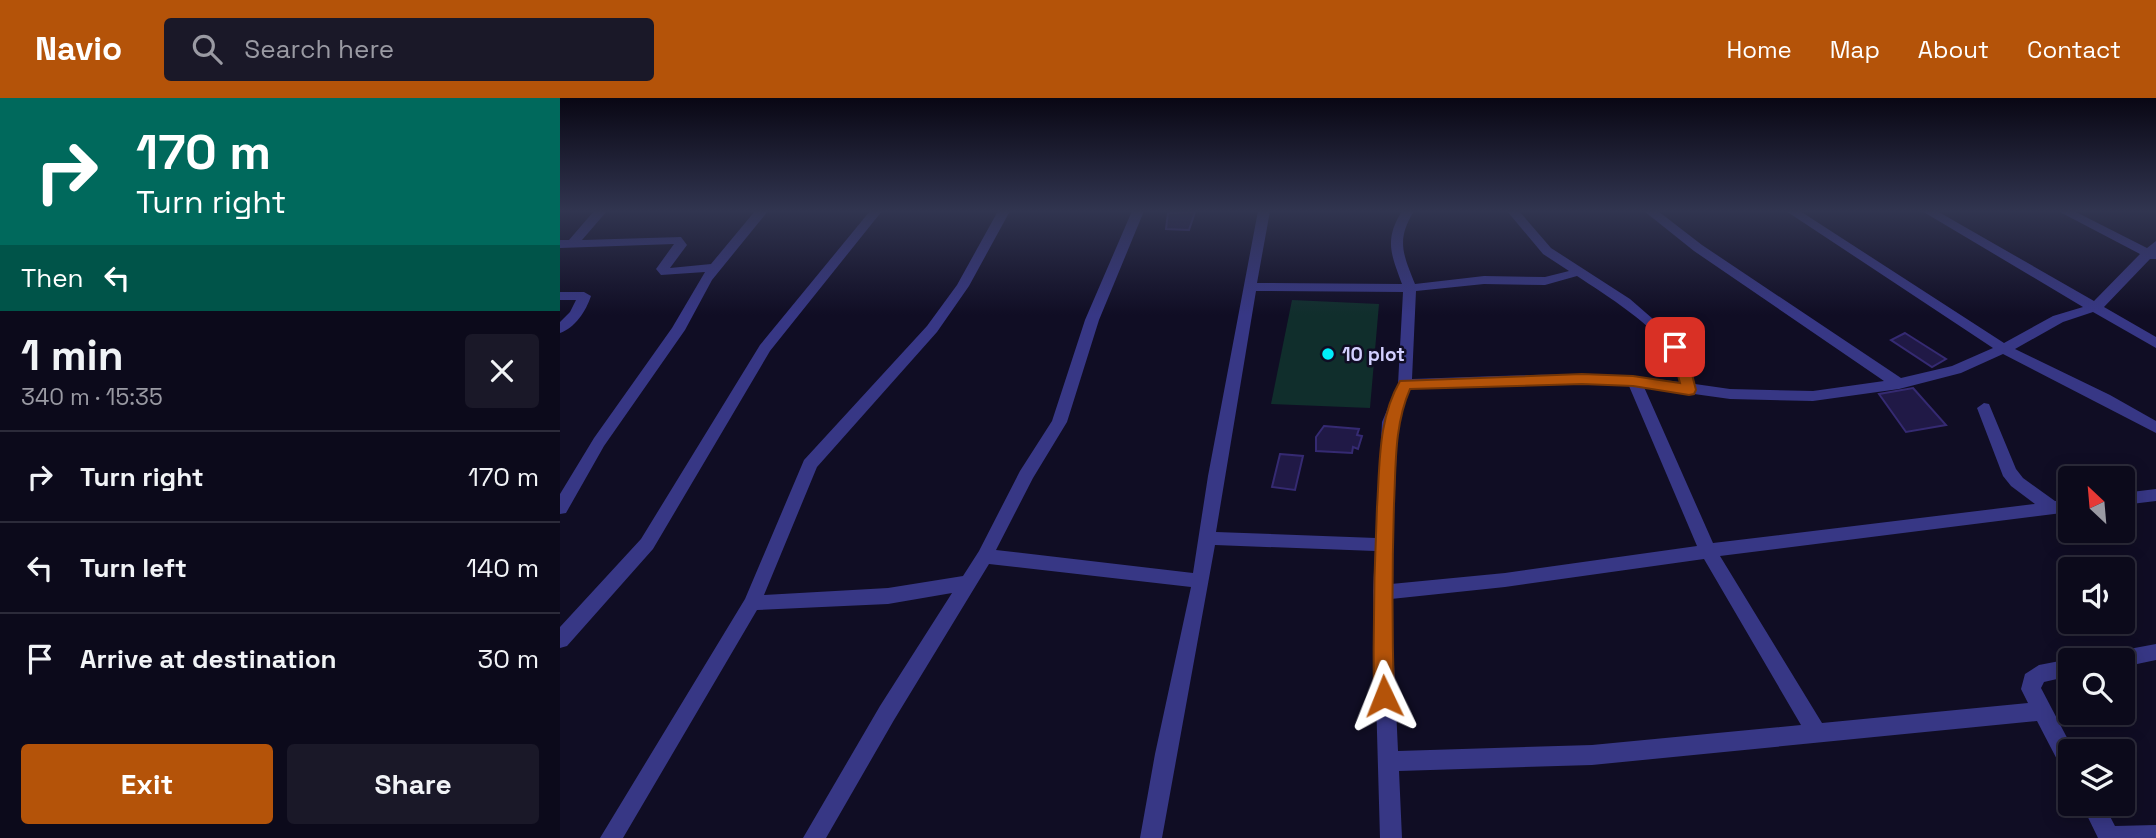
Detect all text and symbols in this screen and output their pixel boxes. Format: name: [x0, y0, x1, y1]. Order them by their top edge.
search box: [164, 18, 654, 81]
text: Navio: [35, 28, 122, 70]
icon: search: [188, 30, 226, 68]
text: Search here: [244, 32, 394, 66]
text: Home: [1726, 34, 1792, 65]
text: Map: [1830, 34, 1880, 65]
text: About: [1918, 34, 1989, 65]
text: Contact: [2027, 34, 2121, 65]
text: 170 m: [136, 121, 271, 183]
icon: right: [21, 126, 112, 217]
text: Turn right: [136, 182, 286, 222]
icon: left: [98, 259, 136, 297]
text: Then: [21, 261, 84, 295]
pin: [1645, 317, 1705, 377]
icon: arrive: [1656, 328, 1694, 366]
text: 1 min: [21, 329, 124, 382]
button: close: [465, 334, 539, 408]
place label: 10 plot: [1342, 342, 1405, 367]
marker: 10 plot: [1320, 346, 1336, 362]
text: 340 m · 15:35: [21, 382, 163, 412]
icon: right: [21, 458, 59, 496]
text: Turn right: [80, 460, 204, 494]
text: 170 m: [468, 460, 539, 494]
north arrow: [2058, 466, 2135, 542]
map controls: [2058, 466, 2135, 816]
icon: left: [21, 549, 59, 587]
text: Turn left: [80, 551, 187, 585]
text: 140 m: [466, 551, 539, 585]
button: sound: [2058, 557, 2135, 634]
icon: arrive: [21, 640, 59, 678]
text: Arrive at destination: [80, 642, 337, 676]
text: 30 m: [478, 642, 539, 676]
button: search: [2058, 648, 2135, 725]
position arrow: [1347, 659, 1421, 733]
button: layers: [2058, 739, 2135, 816]
button: Exit: [21, 744, 273, 824]
button: Share: [287, 744, 539, 824]

